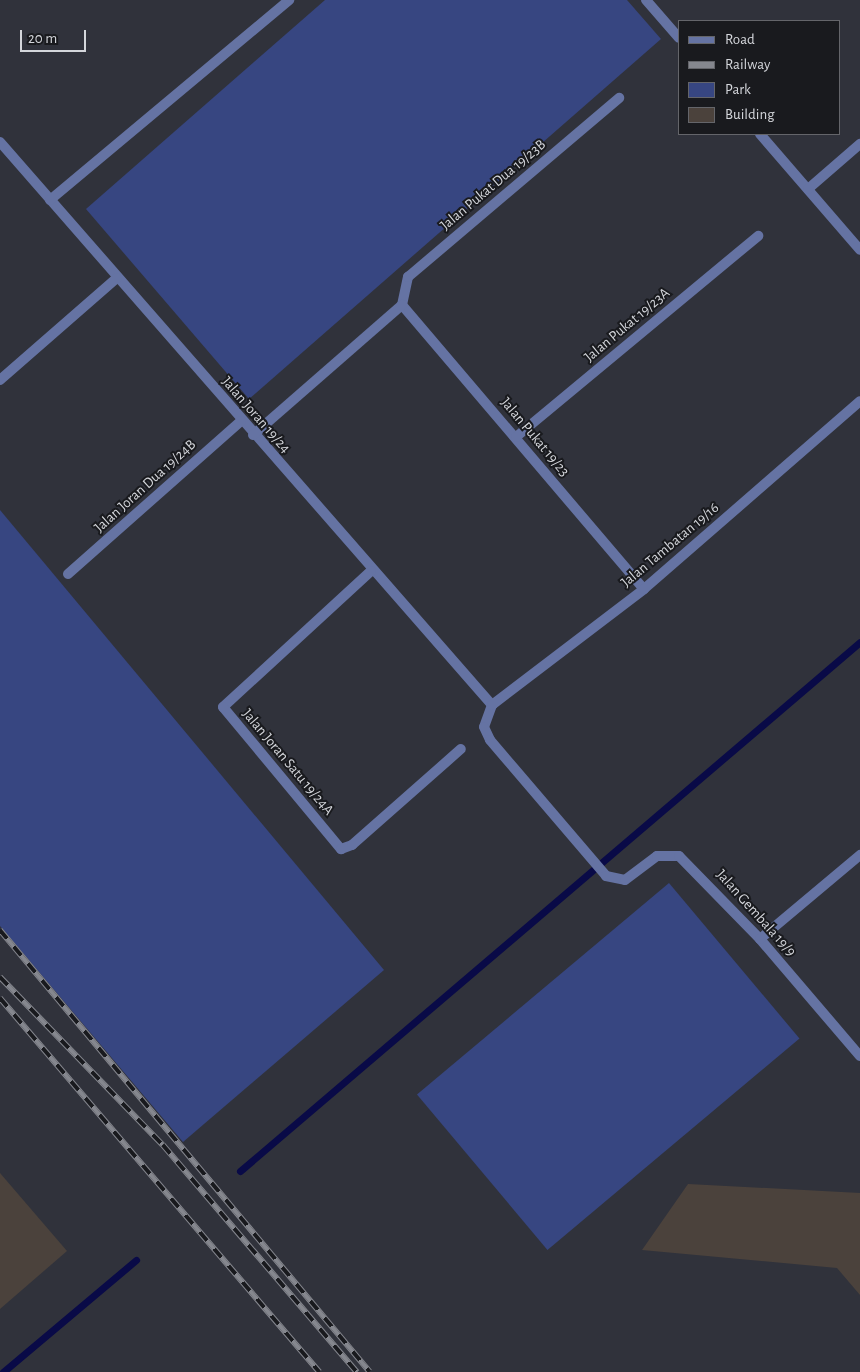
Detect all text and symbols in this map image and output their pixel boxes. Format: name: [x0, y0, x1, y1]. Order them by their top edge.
scale bar: [22, 20, 89, 52]
legend: [678, 20, 840, 135]
text: 20 m: [28, 31, 57, 46]
text: Road: [725, 32, 755, 47]
text: Railway: [725, 57, 770, 72]
text: Park: [725, 82, 751, 97]
text: Building: [725, 107, 775, 122]
street label: Jalan Pukat Dua 19/23B: [437, 136, 549, 234]
street label: Jalan Pukat 19/23A: [581, 284, 673, 366]
street label: Jalan Joran 19/24: [218, 373, 294, 457]
street label: Jalan Pukat 19/23: [497, 394, 573, 480]
street label: Jalan Joran Dua 19/24B: [90, 436, 200, 536]
street label: Jalan Tambatan 19/16: [617, 499, 723, 591]
street label: Jalan Joran Satu 19/24A: [238, 705, 338, 819]
street label: Jalan Gembala 19/9: [712, 866, 800, 960]

